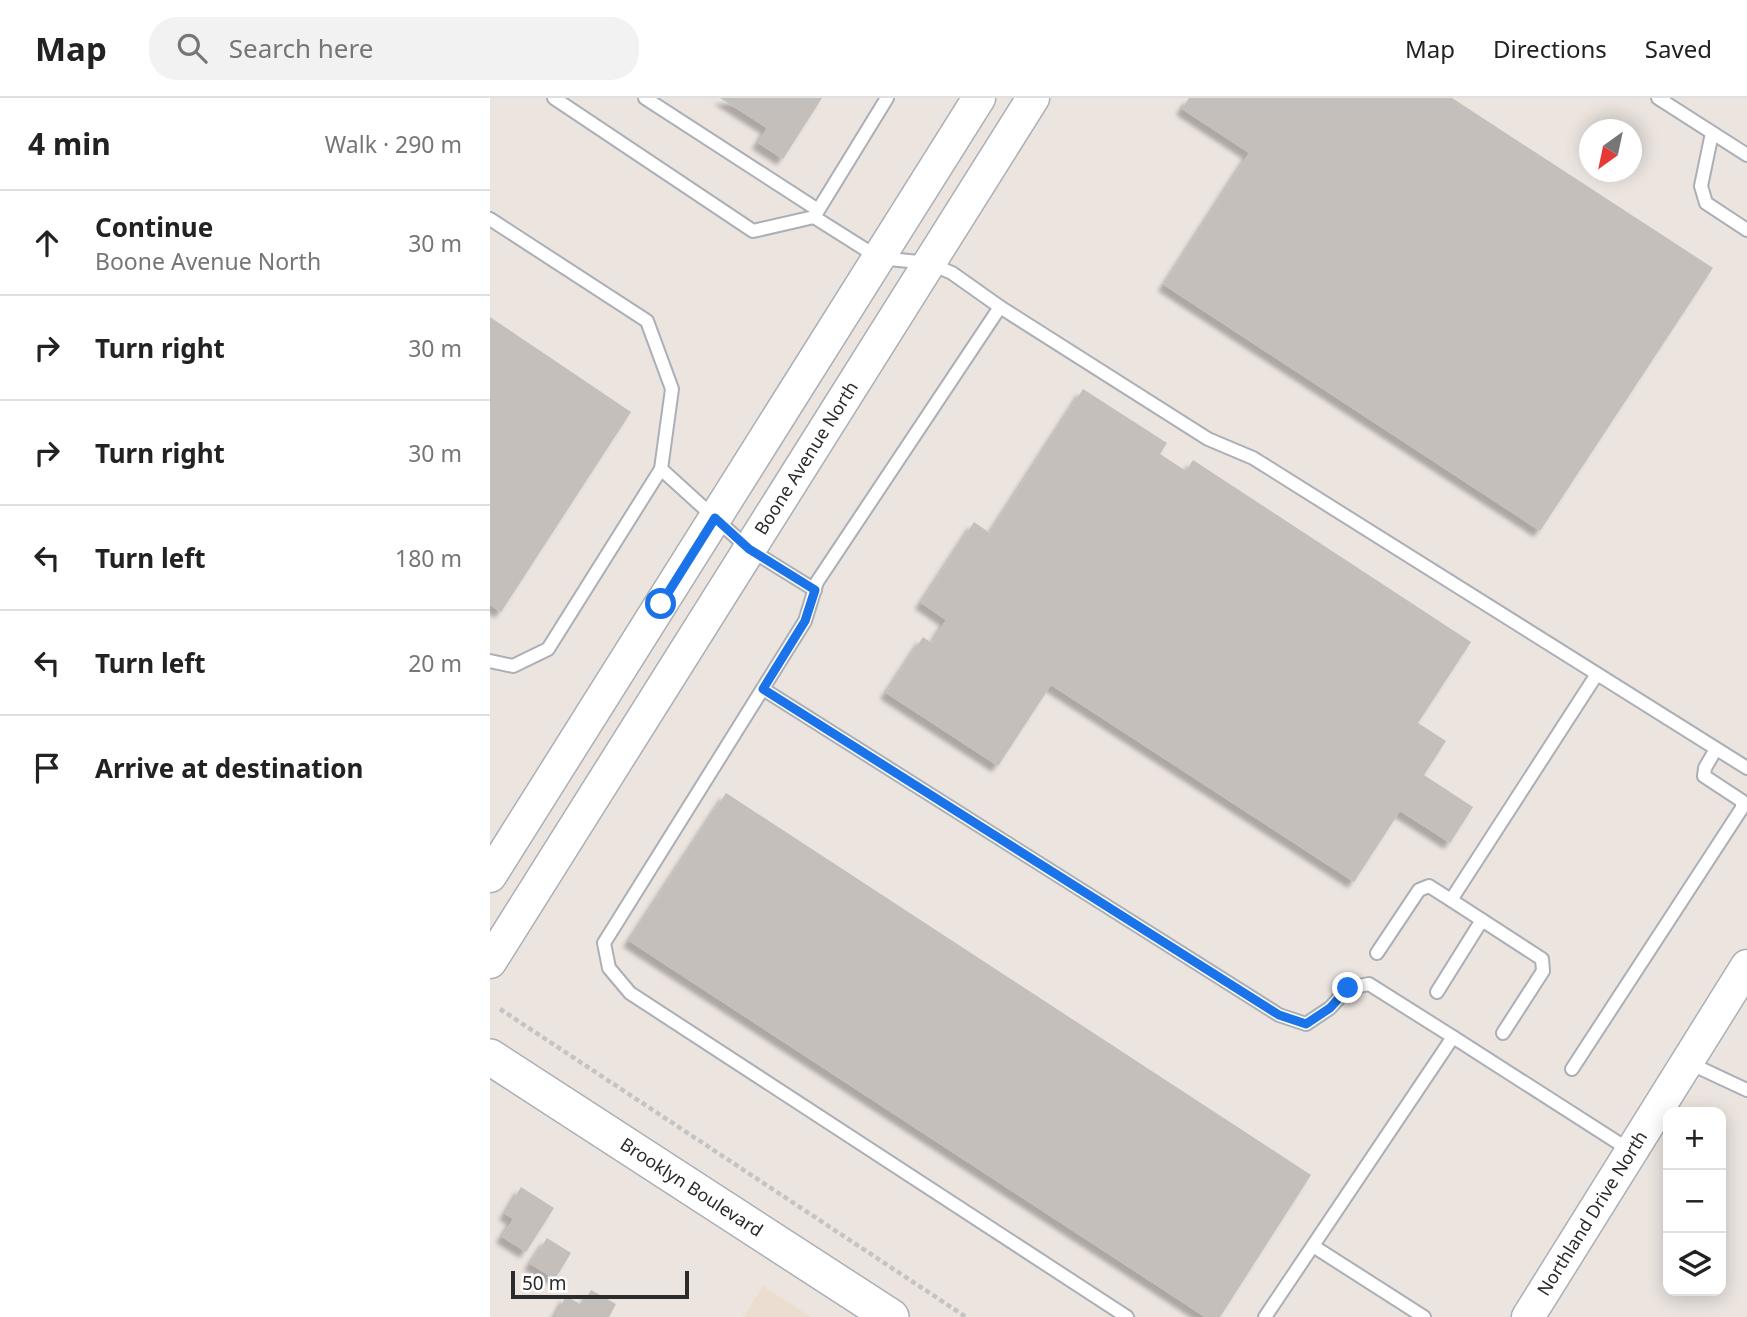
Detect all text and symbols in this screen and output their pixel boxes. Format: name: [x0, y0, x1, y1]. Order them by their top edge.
search box: [149, 17, 639, 80]
text: Map: [35, 26, 107, 71]
icon: search: [173, 29, 211, 67]
text: Search here: [229, 30, 373, 66]
text: Map: [1405, 32, 1455, 65]
text: Directions: [1493, 32, 1607, 65]
text: Saved: [1645, 32, 1712, 65]
north arrow: [1579, 119, 1642, 182]
text: 4 min: [28, 123, 111, 164]
text: Walk · 290 m: [325, 128, 462, 160]
text: Continue: [95, 209, 213, 245]
icon: ahead: [28, 224, 66, 262]
text: 30 m: [408, 227, 462, 259]
text: Boone Avenue North: [95, 245, 321, 277]
icon: right: [28, 329, 66, 367]
text: Turn right: [95, 330, 225, 366]
text: 30 m: [408, 332, 462, 364]
street label: Boone Avenue North: [749, 376, 863, 539]
icon: right: [28, 434, 66, 472]
text: Turn right: [95, 435, 225, 471]
text: 30 m: [408, 437, 462, 469]
icon: left: [28, 539, 66, 577]
text: Turn left: [95, 540, 206, 576]
text: 180 m: [395, 542, 462, 574]
route start: [645, 588, 676, 619]
icon: left: [28, 644, 66, 682]
text: Turn left: [95, 645, 206, 681]
text: 20 m: [408, 647, 462, 679]
icon: arrive: [28, 749, 66, 787]
text: Arrive at destination: [95, 750, 364, 786]
route end: [1332, 972, 1363, 1003]
map controls: [1663, 1107, 1726, 1296]
button: +: [1663, 1107, 1726, 1170]
street label: Northland Drive North: [1531, 1126, 1652, 1300]
street label: Brooklyn Boulevard: [616, 1132, 768, 1242]
button: −: [1663, 1170, 1726, 1233]
button: layers: [1663, 1233, 1726, 1296]
scale bar: [511, 1268, 690, 1300]
text: 50 m: [522, 1270, 566, 1296]

